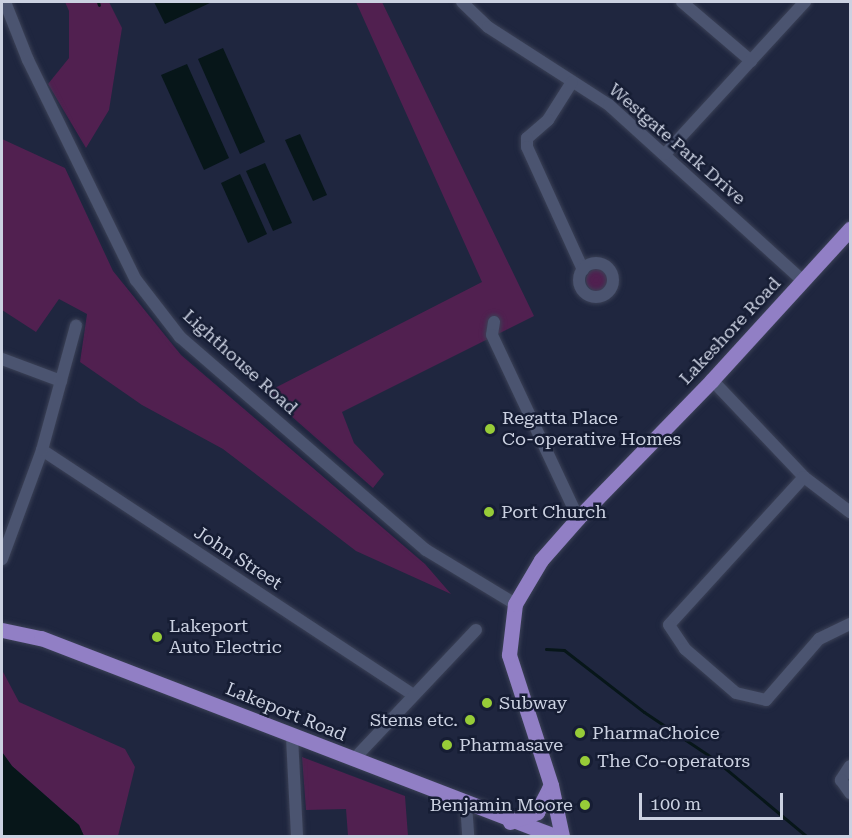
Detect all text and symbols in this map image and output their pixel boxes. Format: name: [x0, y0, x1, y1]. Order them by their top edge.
street label: Westgate Park Drive: [604, 79, 750, 209]
street label: Lakeshore Road: [675, 273, 785, 389]
street label: Lighthouse Road: [178, 305, 302, 419]
place label: Regatta Place Co-operative Homes: [502, 408, 681, 450]
marker: Regatta Place Co-operative Homes: [483, 422, 497, 436]
place label: Port Church: [501, 501, 607, 523]
marker: Port Church: [482, 505, 496, 519]
street label: John Street: [190, 522, 286, 594]
place label: Lakeport Auto Electric: [169, 616, 282, 658]
marker: Lakeport Auto Electric: [150, 630, 164, 644]
street label: Lakeport Road: [223, 678, 349, 746]
place label: Subway: [499, 692, 567, 714]
marker: Subway: [480, 696, 494, 710]
place label: Stems etc.: [370, 709, 458, 731]
marker: Stems etc.: [463, 713, 477, 727]
place label: PharmaChoice: [592, 722, 720, 744]
marker: PharmaChoice: [573, 726, 587, 740]
place label: Pharmasave: [459, 734, 563, 756]
marker: Pharmasave: [440, 738, 454, 752]
place label: The Co-operators: [597, 750, 750, 772]
marker: The Co-operators: [578, 754, 592, 768]
scale bar: [642, 781, 786, 819]
text: 100 m: [650, 793, 701, 814]
place label: Benjamin Moore: [430, 794, 573, 816]
marker: Benjamin Moore: [578, 798, 592, 812]

